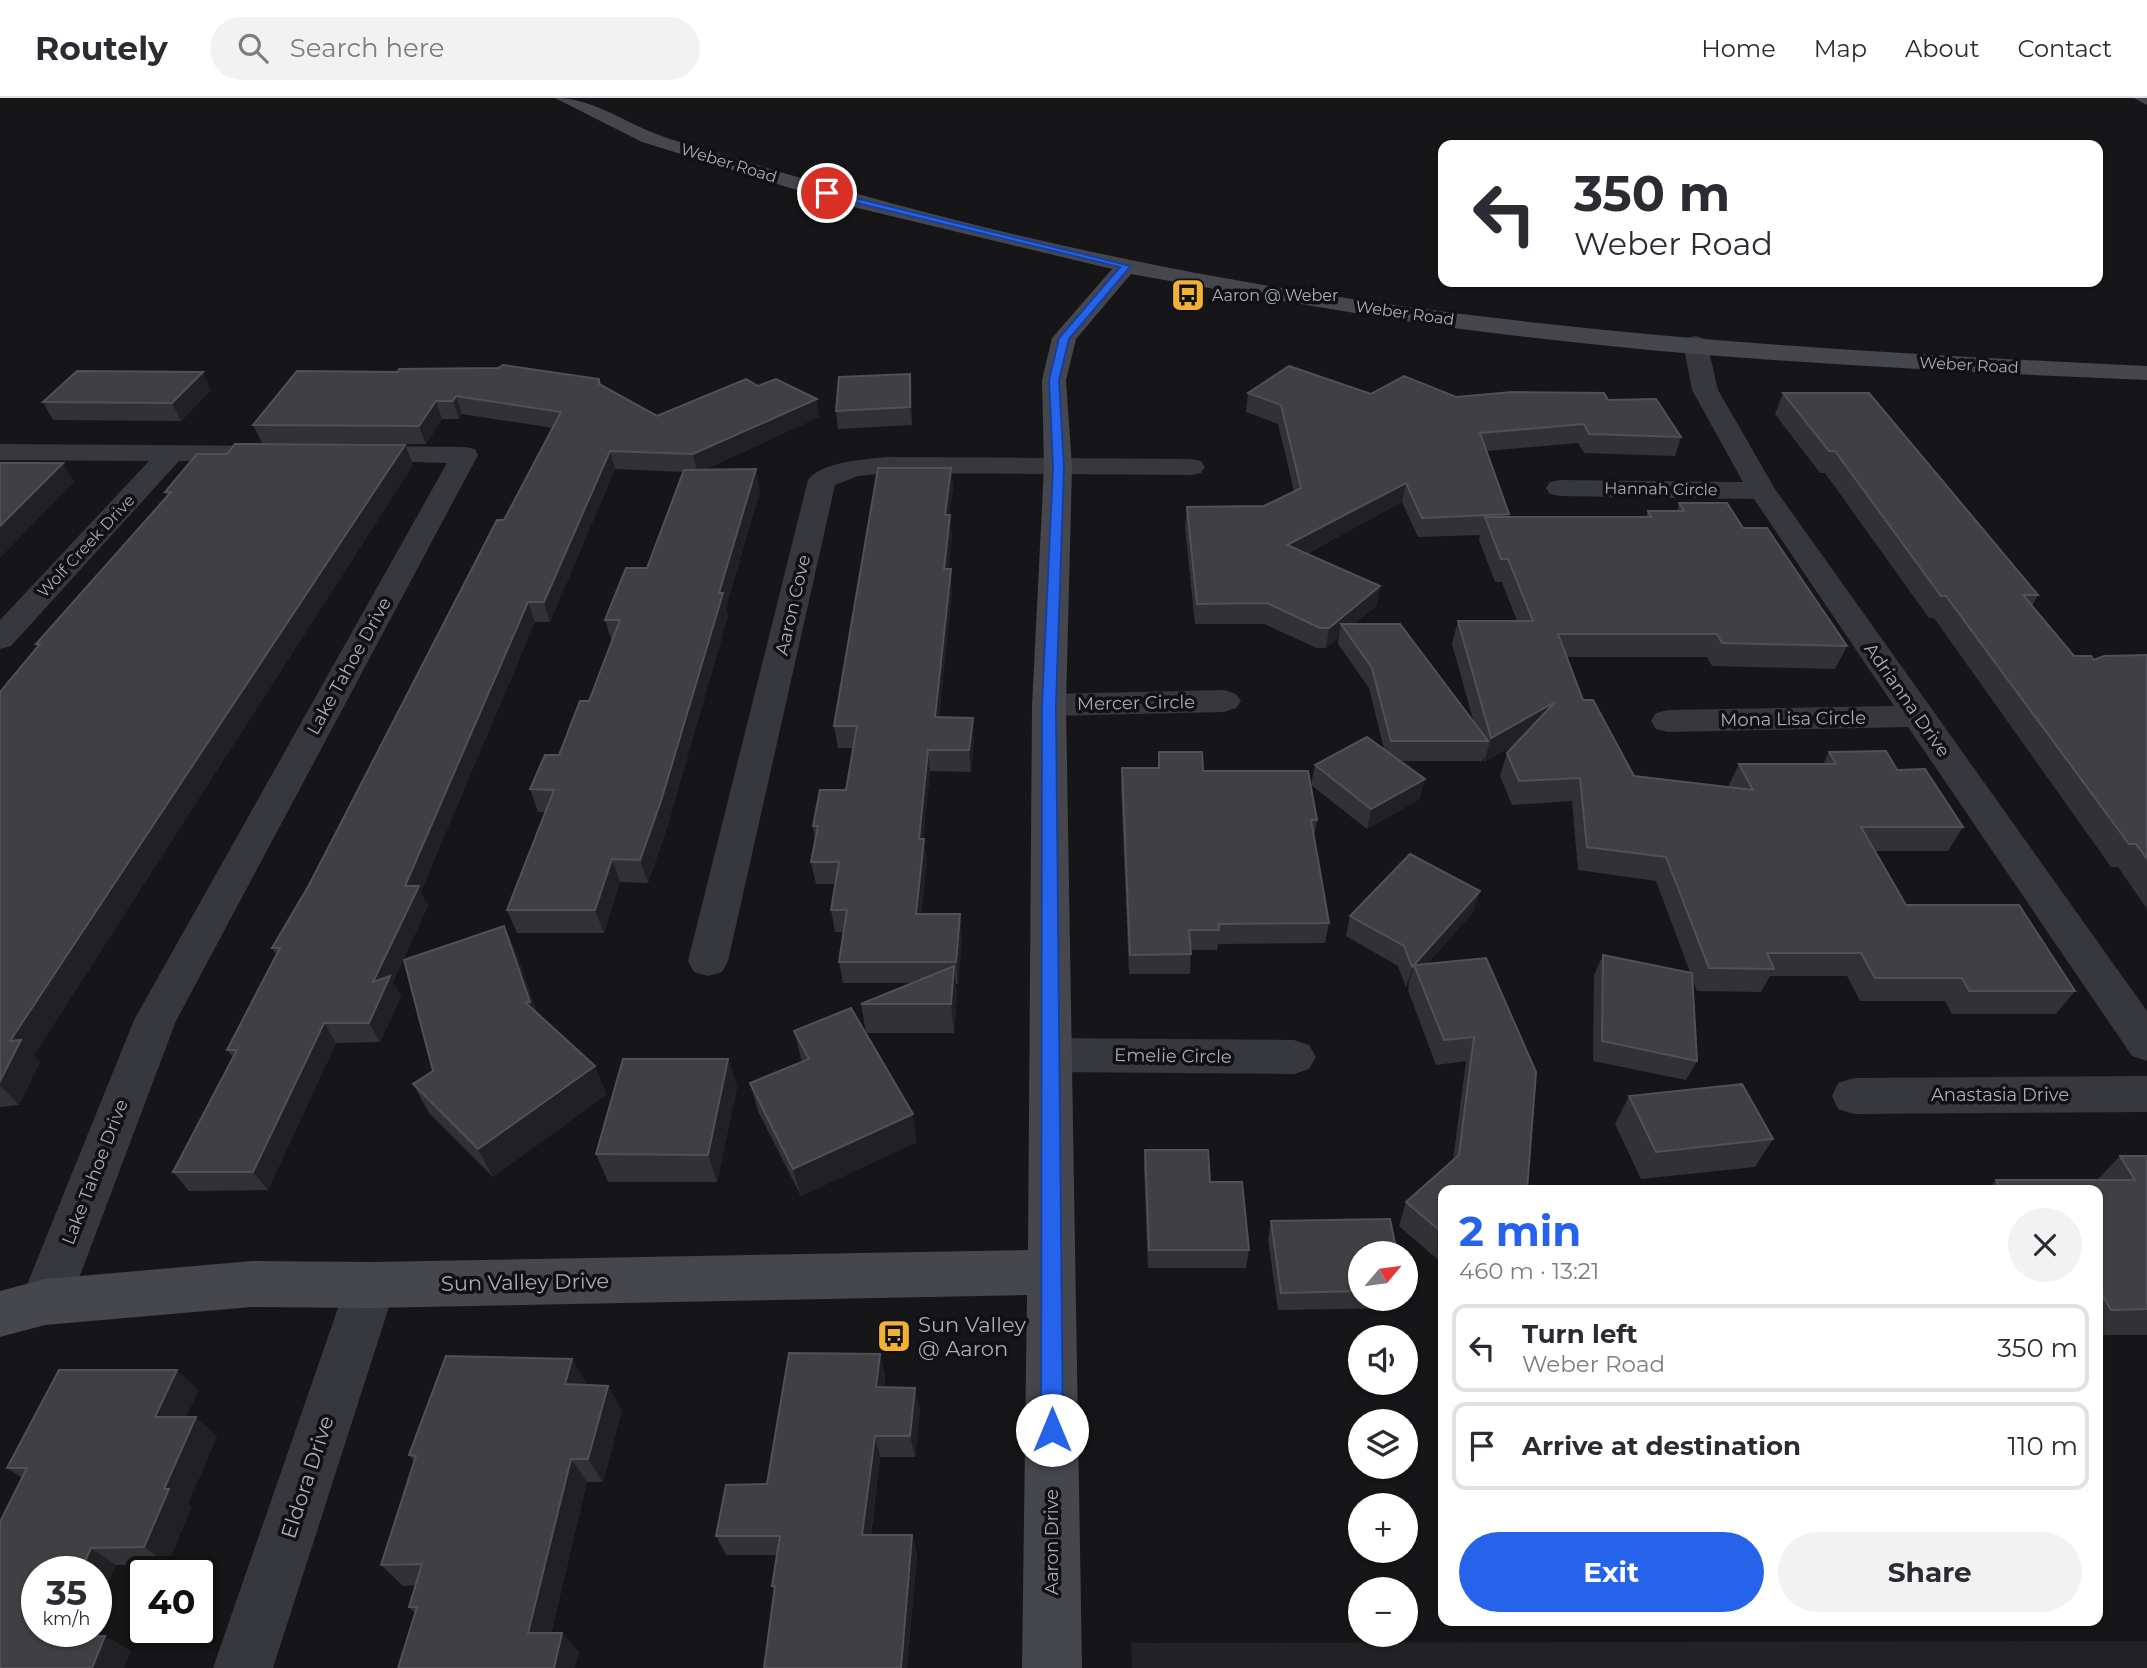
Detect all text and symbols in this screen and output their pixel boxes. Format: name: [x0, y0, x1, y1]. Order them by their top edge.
search box: [210, 17, 700, 80]
text: Routely: [35, 28, 168, 68]
icon: search: [234, 29, 272, 67]
text: Search here: [290, 32, 445, 64]
text: Home: [1701, 34, 1776, 63]
text: Map: [1814, 34, 1867, 63]
text: About: [1905, 34, 1979, 63]
text: Contact: [2017, 34, 2112, 63]
street label: Weber Road: [679, 139, 779, 187]
pin: [797, 163, 857, 223]
text: 350 m: [1574, 164, 1730, 223]
icon: left: [1459, 168, 1550, 259]
icon: arrive: [808, 174, 846, 212]
text: Weber Road: [1574, 224, 1773, 263]
bus stop icon: Aaron @ Weber: [1169, 276, 1207, 314]
place label: Aaron @ Weber: [1212, 286, 1338, 305]
street label: Weber Road: [1354, 297, 1456, 329]
street label: Weber Road: [1919, 353, 2019, 377]
street label: Hannah Circle: [1604, 479, 1718, 499]
street label: Wolf Creek Drive: [34, 491, 138, 601]
street label: Aaron Cove: [771, 553, 815, 657]
street label: Lake Tahoe Drive: [302, 593, 396, 739]
street label: Adrianna Drive: [1859, 639, 1955, 761]
street label: Mercer Circle: [1077, 691, 1195, 715]
street label: Mona Lisa Circle: [1720, 707, 1866, 731]
street label: Emelie Circle: [1114, 1044, 1232, 1068]
street label: Anastasia Drive: [1931, 1084, 2069, 1106]
street label: Lake Tahoe Drive: [57, 1096, 133, 1248]
text: 2 min: [1459, 1205, 1581, 1257]
button: close: [2008, 1208, 2082, 1282]
north arrow: [1348, 1241, 1418, 1311]
map controls: [1348, 1241, 1418, 1647]
text: 460 m · 13:21: [1459, 1257, 1599, 1285]
street label: Sun Valley Drive: [441, 1268, 609, 1296]
place label: Sun Valley @ Aaron: [918, 1312, 1026, 1361]
bus stop icon: Sun Valley @ Aaron: [875, 1317, 913, 1355]
text: Turn left: [1522, 1318, 1638, 1350]
button: sound: [1348, 1325, 1418, 1395]
icon: left: [1463, 1329, 1501, 1367]
text: 350 m: [1997, 1332, 2078, 1364]
text: Weber Road: [1522, 1350, 1665, 1378]
position arrow: [1015, 1393, 1089, 1467]
button: layers: [1348, 1409, 1418, 1479]
street label: Eldora Drive: [275, 1412, 339, 1542]
icon: arrive: [1463, 1427, 1501, 1465]
text: Arrive at destination: [1522, 1430, 1801, 1462]
text: 110 m: [2008, 1430, 2078, 1462]
street label: Aaron Drive: [1041, 1489, 1063, 1595]
button: +: [1348, 1493, 1418, 1563]
button: Exit: [1459, 1532, 1764, 1612]
button: Share: [1778, 1532, 2082, 1612]
speed limit sign: 40: [126, 1556, 217, 1647]
text: 35: [46, 1571, 87, 1614]
button: −: [1348, 1577, 1418, 1647]
text: km/h: [42, 1608, 91, 1630]

